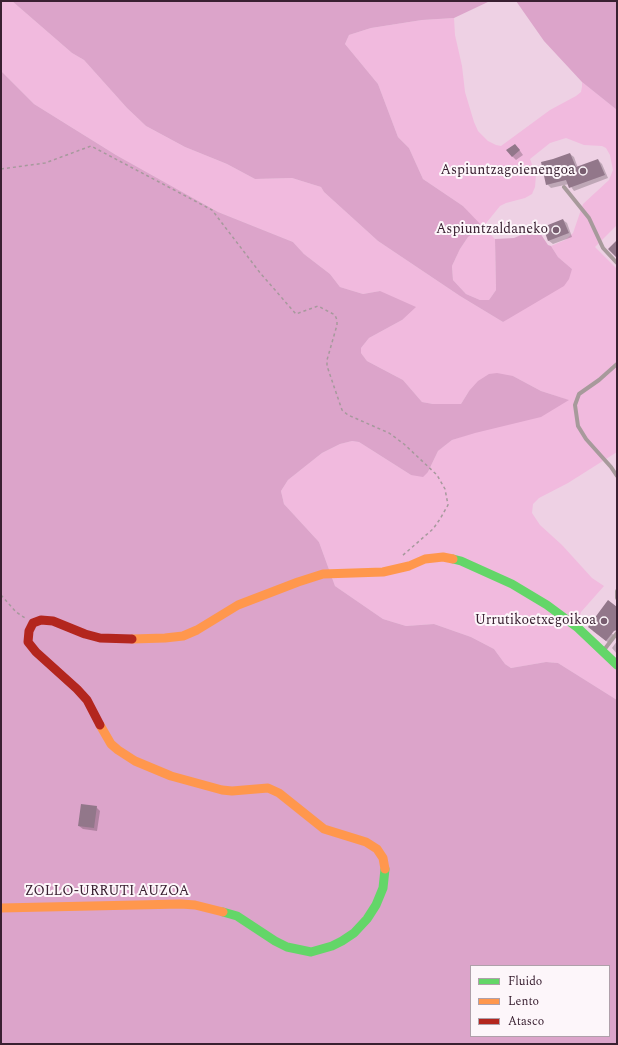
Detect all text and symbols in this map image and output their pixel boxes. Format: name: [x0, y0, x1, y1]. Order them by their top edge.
place label: Aspiuntzagoienengoa: [441, 163, 575, 179]
marker: Aspiuntzagoienengoa: [578, 166, 588, 176]
place label: Aspiuntzaldaneko: [436, 222, 548, 238]
marker: Aspiuntzaldaneko: [551, 225, 561, 235]
place label: Urrutikoetxegoikoa: [475, 613, 596, 629]
marker: Urrutikoetxegoikoa: [599, 616, 609, 626]
street label: ZOLLO-URRUTI AUZOA: [25, 884, 189, 900]
legend: [470, 965, 610, 1037]
text: Fluido: [508, 972, 542, 991]
text: Lento: [508, 992, 539, 1011]
text: Atasco: [508, 1012, 544, 1031]

